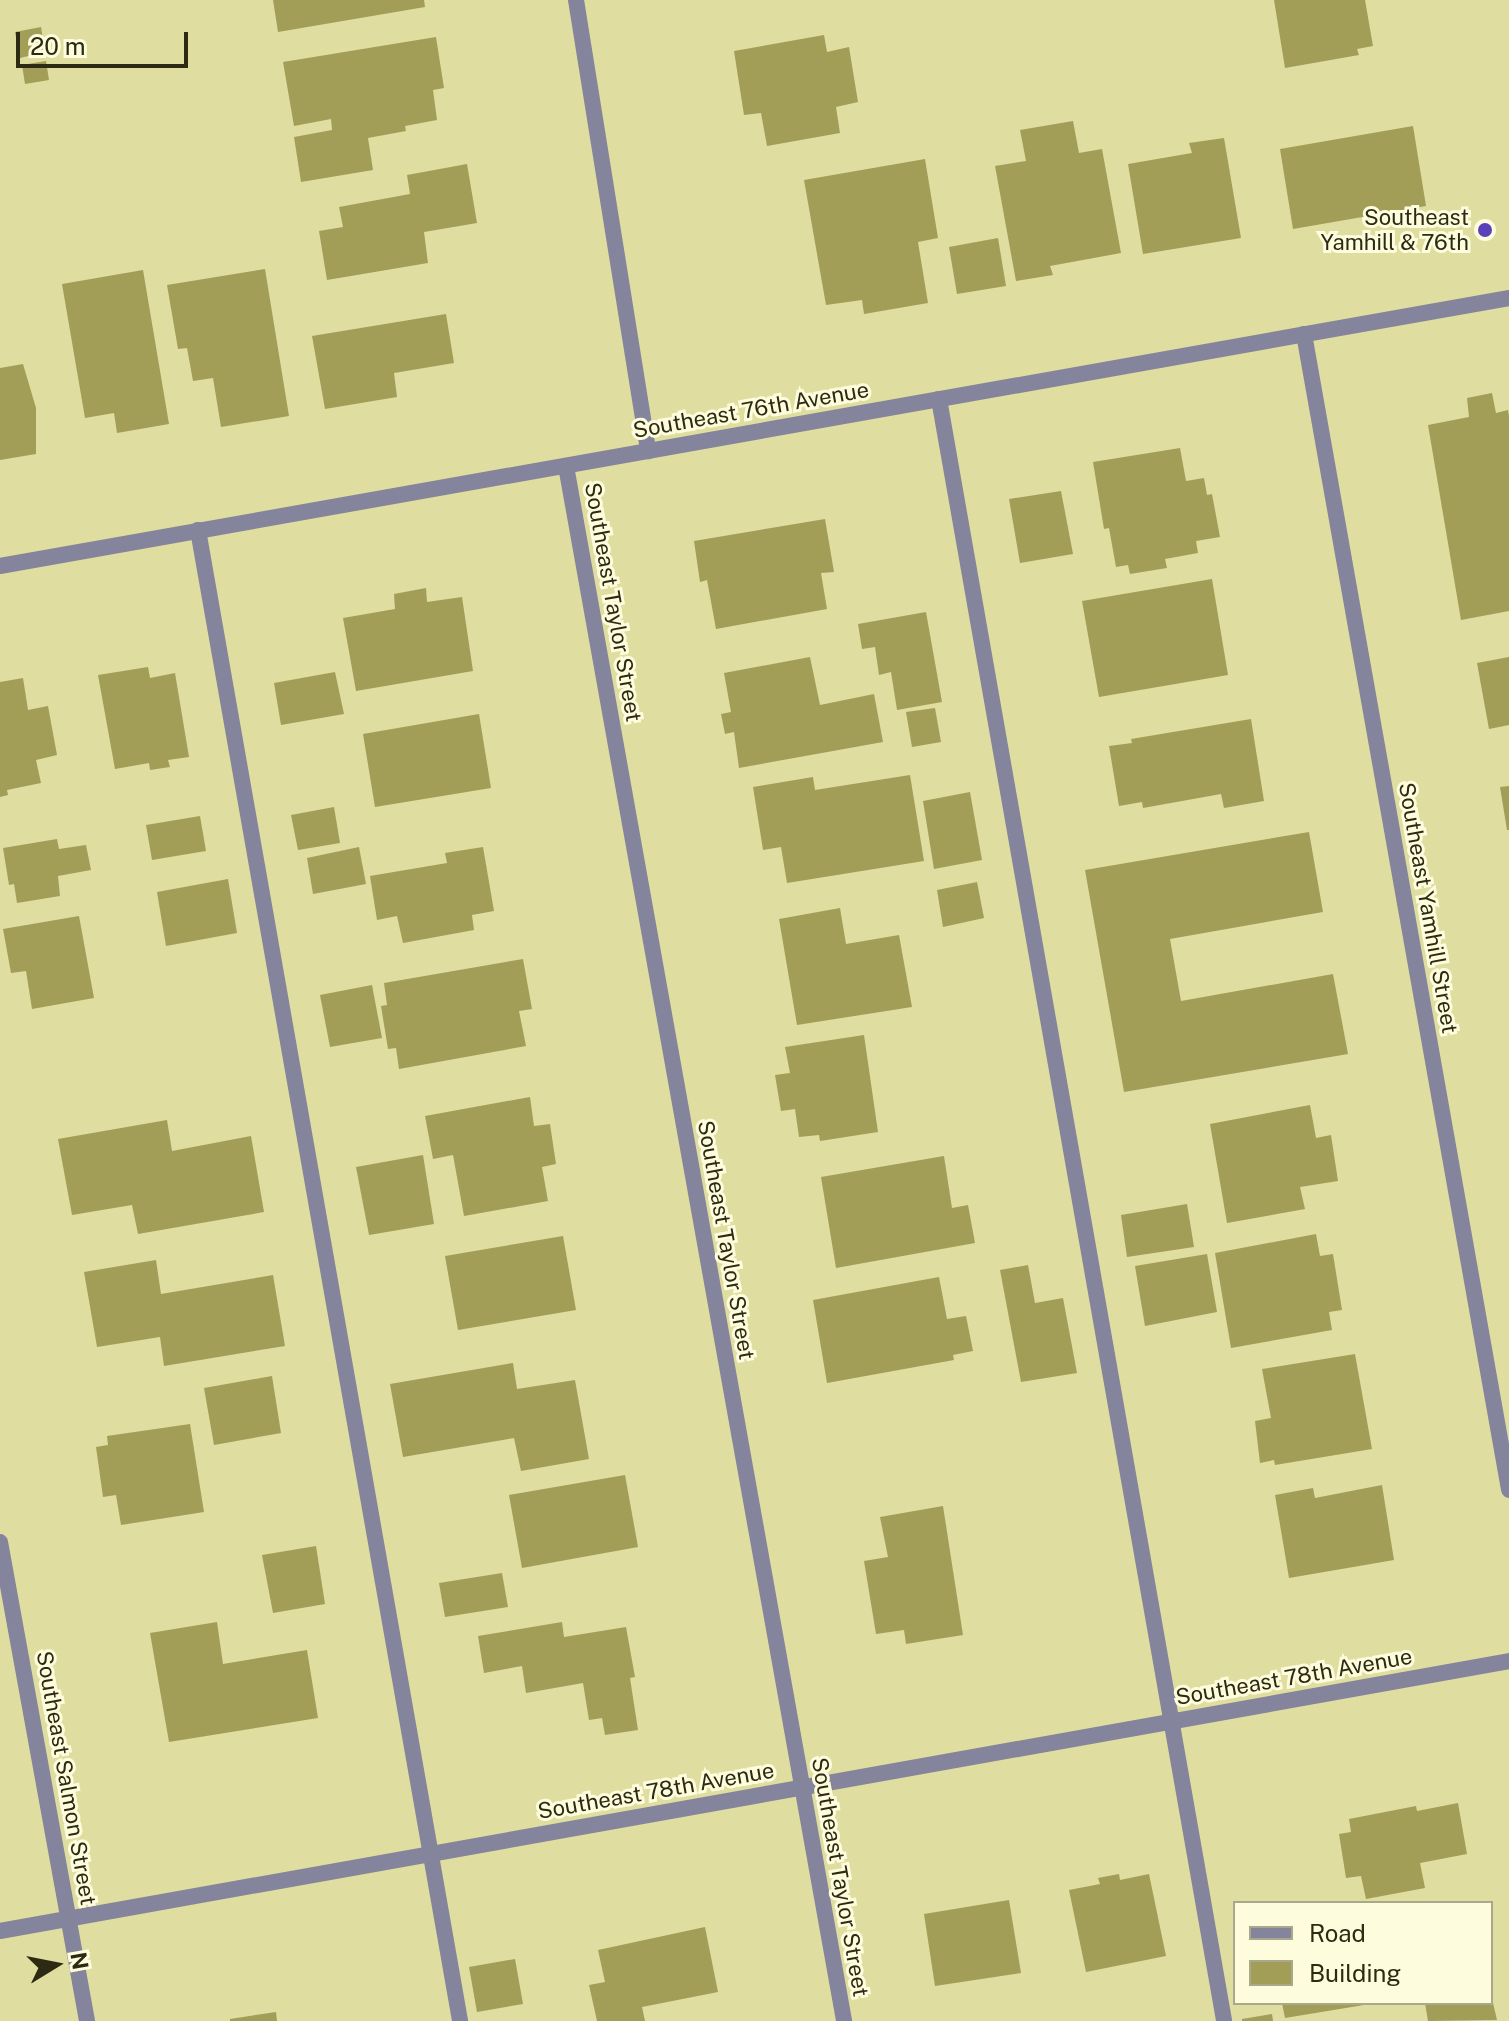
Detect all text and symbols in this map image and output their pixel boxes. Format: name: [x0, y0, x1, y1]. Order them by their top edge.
scale bar: [20, 16, 192, 66]
text: 20 m: [30, 32, 86, 60]
place label: Southeast Yamhill & 76th: [1321, 204, 1469, 256]
marker: Southeast Yamhill & 76th: [1476, 221, 1494, 239]
street label: Southeast 76th Avenue: [631, 376, 871, 444]
street label: Southeast Taylor Street: [579, 480, 647, 724]
street label: Southeast Yamhill Street: [1393, 780, 1463, 1036]
street label: Southeast Taylor Street: [692, 1118, 760, 1362]
street label: Southeast 78th Avenue: [1174, 1643, 1414, 1711]
street label: Southeast Salmon Street: [31, 1649, 101, 1907]
street label: Southeast Taylor Street: [806, 1755, 874, 1999]
street label: Southeast 78th Avenue: [536, 1757, 776, 1825]
legend: [1233, 1901, 1493, 2005]
text: Road: [1309, 1919, 1366, 1947]
north arrow: [16, 1925, 96, 2005]
text: N: [65, 1950, 94, 1972]
text: Building: [1309, 1959, 1401, 1987]

